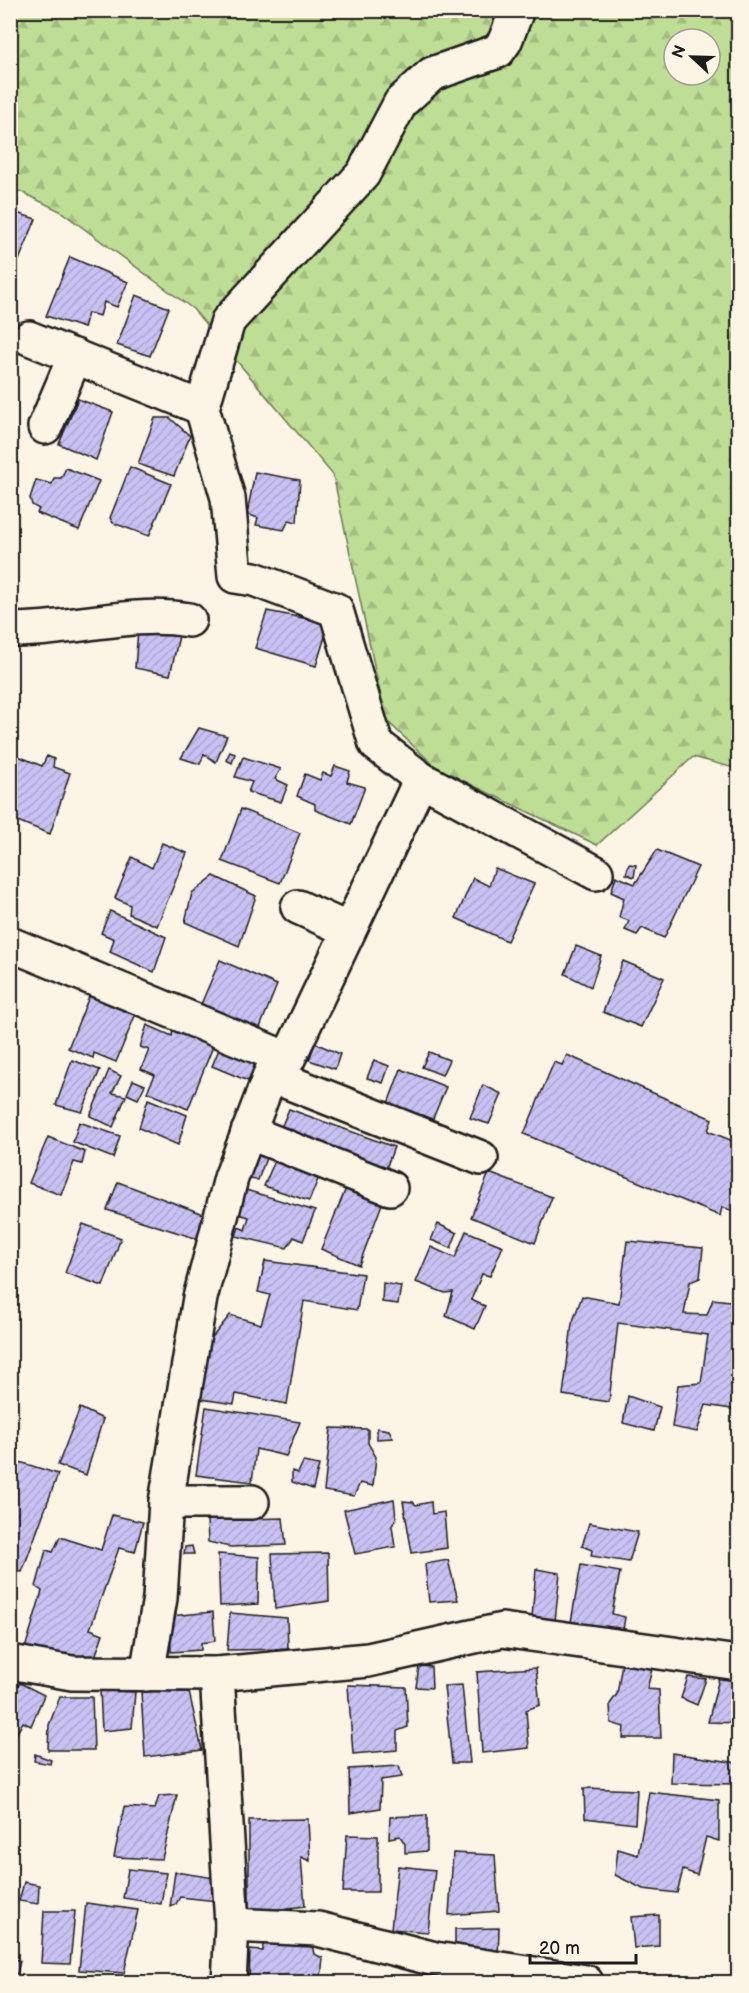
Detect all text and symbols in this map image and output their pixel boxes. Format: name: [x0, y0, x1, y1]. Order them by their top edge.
north arrow: [662, 27, 722, 87]
text: N: [668, 43, 691, 61]
scale bar: [530, 1927, 636, 1965]
text: 20 m: [539, 1938, 580, 1959]

